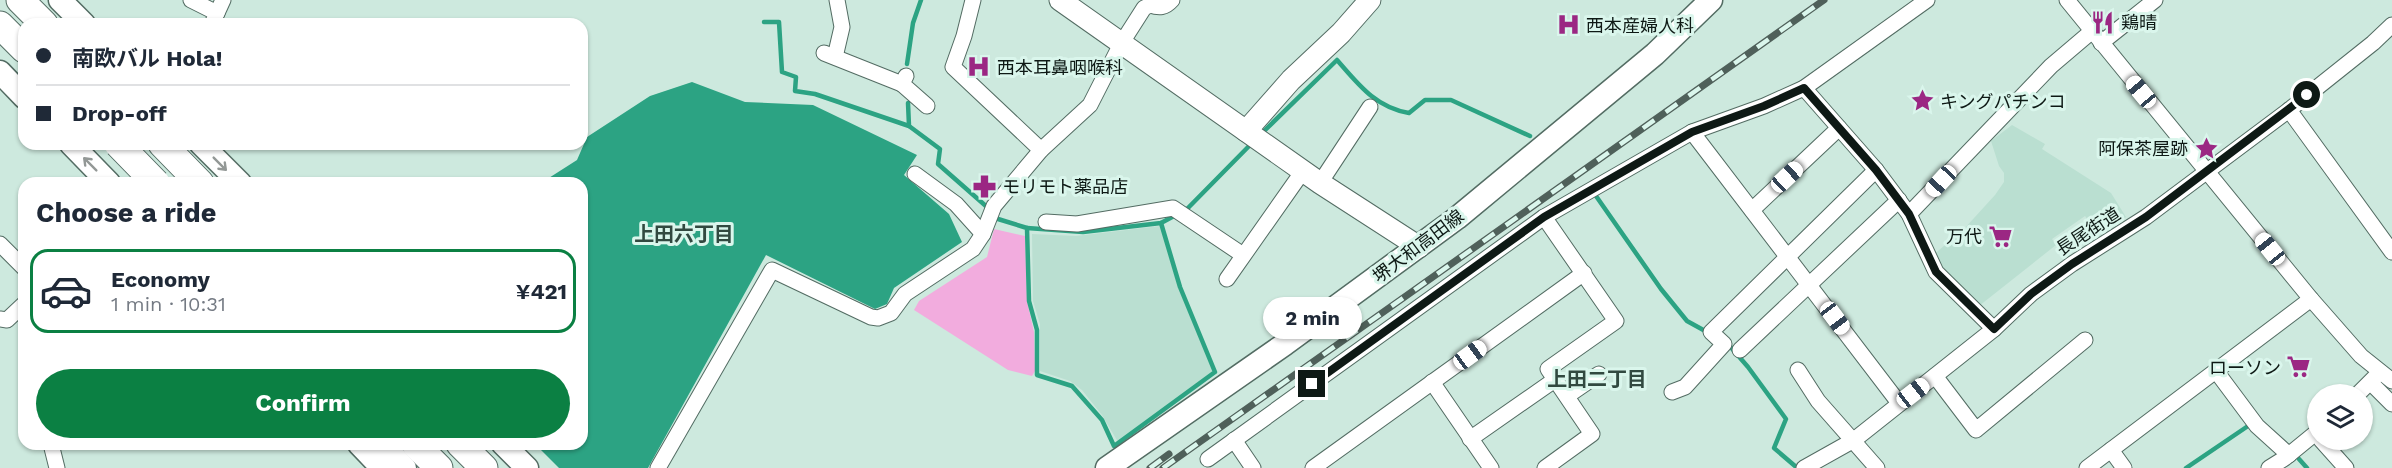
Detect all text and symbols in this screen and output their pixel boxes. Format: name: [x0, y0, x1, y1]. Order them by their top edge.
restaurant icon: 鶏晴: [2090, 9, 2116, 35]
hospital icon: 西本産婦人科: [1555, 12, 1581, 38]
place label: 鶏晴: [2121, 12, 2157, 33]
place label: 西本産婦人科: [1586, 15, 1694, 36]
text: 南欧バル Hola!: [72, 46, 222, 71]
hospital icon: 西本耳鼻咽喉科: [966, 54, 992, 80]
place label: 西本耳鼻咽喉科: [997, 57, 1123, 78]
car: [2123, 72, 2159, 112]
route start: [2293, 81, 2320, 108]
place icon: キングパチンコ: [1909, 88, 1935, 114]
place label: キングパチンコ: [1940, 91, 2065, 112]
text: Drop-off: [72, 101, 167, 126]
place icon: 阿保茶屋跡: [2193, 135, 2219, 161]
place label: 阿保茶屋跡: [2098, 138, 2188, 159]
one-way arrow: [82, 156, 97, 171]
one-way arrow: [213, 156, 228, 171]
car: [1768, 158, 1806, 196]
car: [1922, 162, 1960, 200]
pharmacy icon: モリモト薬品店: [971, 173, 997, 199]
place label: モリモト薬品店: [1002, 176, 1128, 197]
text: Choose a ride: [36, 197, 216, 229]
street label: 長尾街道: [2052, 203, 2124, 259]
street label: 堺大和高田線: [1369, 205, 1467, 287]
district label: 上田六丁目: [634, 222, 734, 246]
supermarket icon: 万代: [1987, 223, 2013, 249]
place label: 万代: [1946, 226, 1982, 247]
car: [2252, 229, 2288, 269]
icon: car: [39, 264, 93, 318]
text: Economy: [111, 267, 210, 292]
text: ¥421: [516, 279, 567, 304]
text: 1 min · 10:31: [111, 292, 226, 316]
callout: 2 min: [1262, 297, 1362, 339]
car: [1817, 298, 1853, 338]
text: 2 min: [1285, 306, 1340, 330]
car: [1450, 337, 1490, 373]
supermarket icon: ローソン: [2286, 354, 2312, 380]
place label: ローソン: [2209, 357, 2281, 378]
district label: 上田二丁目: [1547, 367, 1647, 391]
button: Confirm: [36, 369, 570, 438]
route end: [1298, 370, 1325, 397]
car: [1893, 375, 1933, 411]
map controls: [2307, 384, 2373, 450]
button: layers: [2307, 384, 2373, 450]

